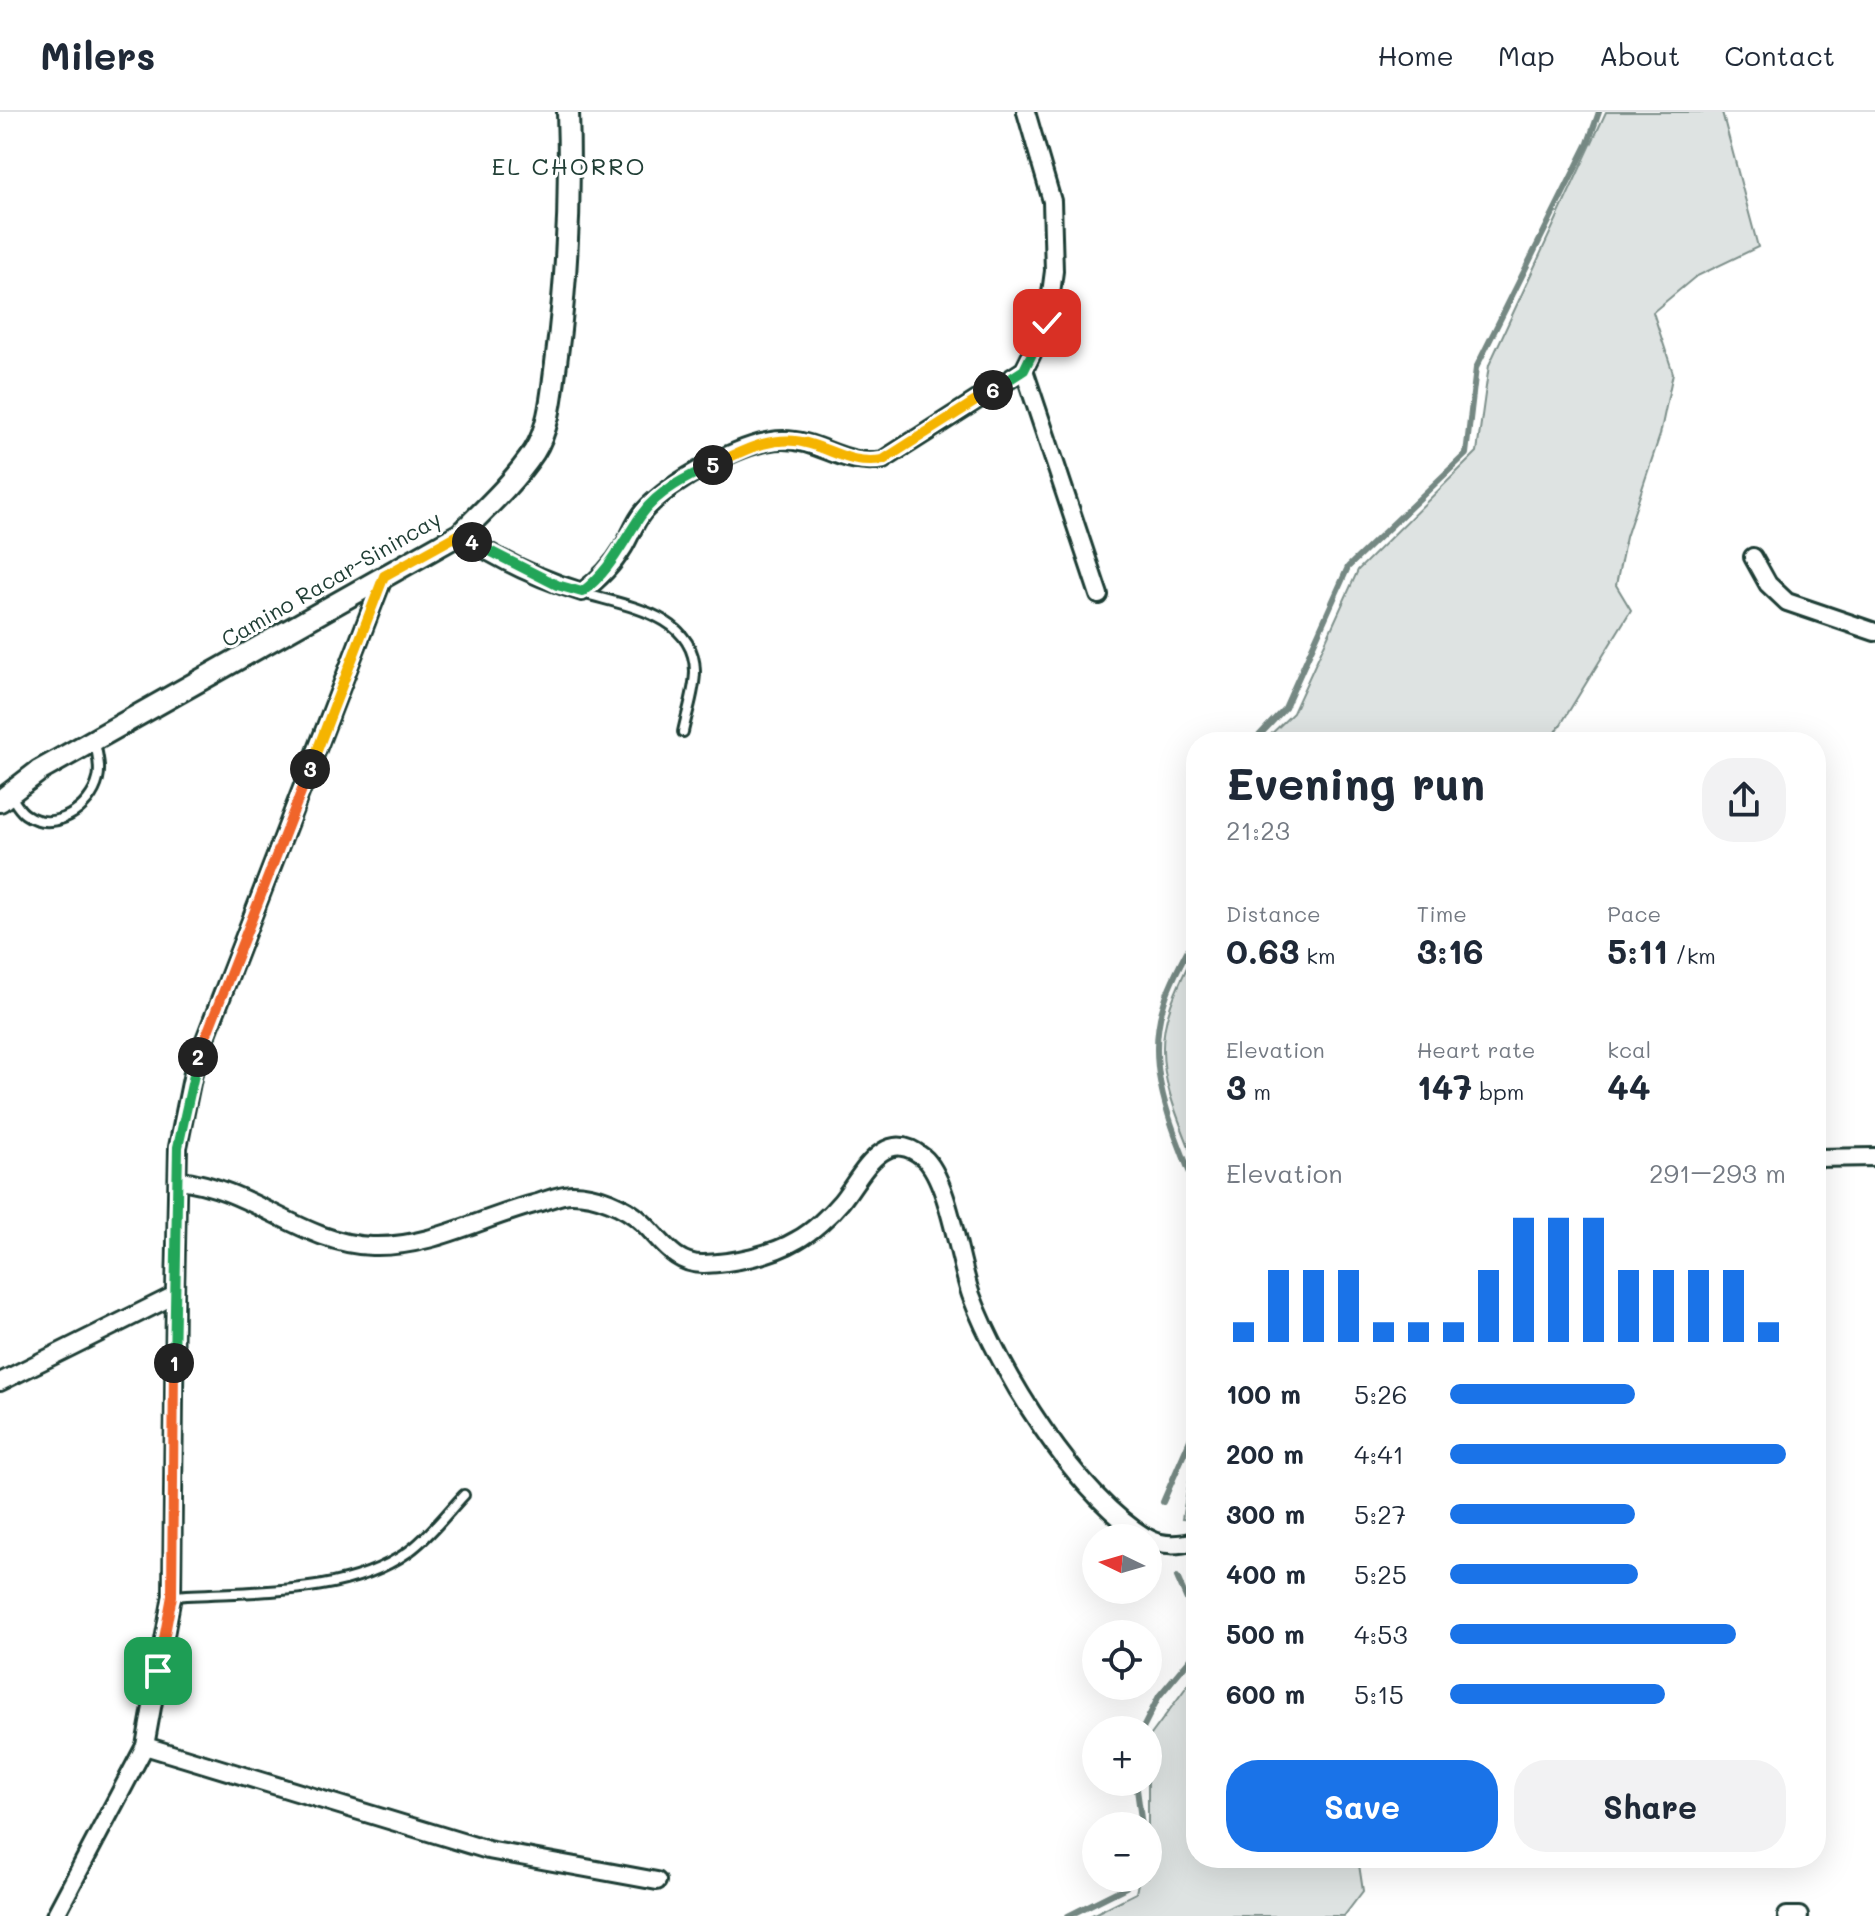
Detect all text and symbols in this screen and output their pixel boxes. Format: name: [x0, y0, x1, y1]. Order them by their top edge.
text: Milers: [40, 30, 155, 80]
text: Home: [1378, 37, 1454, 73]
text: Map: [1498, 37, 1555, 73]
text: About: [1599, 37, 1680, 73]
text: Contact: [1724, 37, 1835, 73]
district label: EL CHORRO: [491, 150, 647, 181]
pin: [1013, 289, 1081, 357]
icon: check: [1025, 301, 1069, 345]
pin: 6: [973, 370, 1013, 410]
text: 6: [986, 375, 1000, 404]
pin: 5: [693, 445, 733, 485]
text: 5: [707, 450, 719, 479]
street label: Camino Racar-Sinincay: [216, 504, 446, 653]
pin: 4: [452, 522, 492, 562]
text: 4: [465, 527, 479, 556]
pin: 3: [290, 749, 330, 789]
text: 3: [303, 754, 317, 783]
text: Evening run: [1226, 754, 1485, 811]
button: share: [1702, 758, 1786, 842]
text: 21:23: [1226, 813, 1290, 847]
text: Distance: [1226, 899, 1321, 928]
text: Time: [1417, 899, 1467, 928]
text: Pace: [1607, 899, 1661, 928]
text: 0.63: [1226, 928, 1299, 973]
text: 3:16: [1417, 928, 1483, 973]
text: 5:11: [1607, 928, 1668, 973]
text: km: [1299, 941, 1336, 970]
text: /km: [1668, 941, 1716, 970]
text: Elevation: [1226, 1035, 1325, 1064]
text: Heart rate: [1417, 1035, 1535, 1064]
text: kcal: [1607, 1035, 1651, 1064]
pin: 2: [178, 1037, 218, 1077]
text: 2: [192, 1042, 204, 1071]
text: 3: [1226, 1064, 1246, 1109]
text: 147: [1417, 1064, 1472, 1109]
text: 44: [1607, 1064, 1650, 1109]
text: m: [1246, 1077, 1271, 1106]
text: bpm: [1472, 1077, 1524, 1106]
text: Elevation: [1226, 1156, 1343, 1190]
text: 291–293 m: [1649, 1156, 1786, 1190]
pin: 1: [154, 1343, 194, 1383]
text: 1: [169, 1348, 179, 1377]
text: 100 m: [1226, 1377, 1301, 1411]
text: 5:26: [1354, 1377, 1407, 1411]
text: 200 m: [1226, 1437, 1304, 1471]
text: 4:41: [1354, 1437, 1404, 1471]
text: 300 m: [1226, 1497, 1305, 1531]
text: 5:27: [1354, 1497, 1406, 1531]
north arrow: [1082, 1524, 1162, 1604]
map controls: [1082, 1524, 1162, 1892]
text: 400 m: [1226, 1557, 1306, 1591]
text: 5:25: [1354, 1557, 1407, 1591]
text: 500 m: [1226, 1617, 1305, 1651]
text: 4:53: [1354, 1617, 1408, 1651]
button: locate: [1082, 1620, 1162, 1700]
pin: [124, 1637, 192, 1705]
icon: arrive: [136, 1649, 180, 1693]
text: 600 m: [1226, 1677, 1305, 1711]
text: 5:15: [1354, 1677, 1404, 1711]
button: +: [1082, 1716, 1162, 1796]
button: Save: [1226, 1760, 1498, 1852]
button: Share: [1514, 1760, 1786, 1852]
button: −: [1082, 1812, 1162, 1892]

